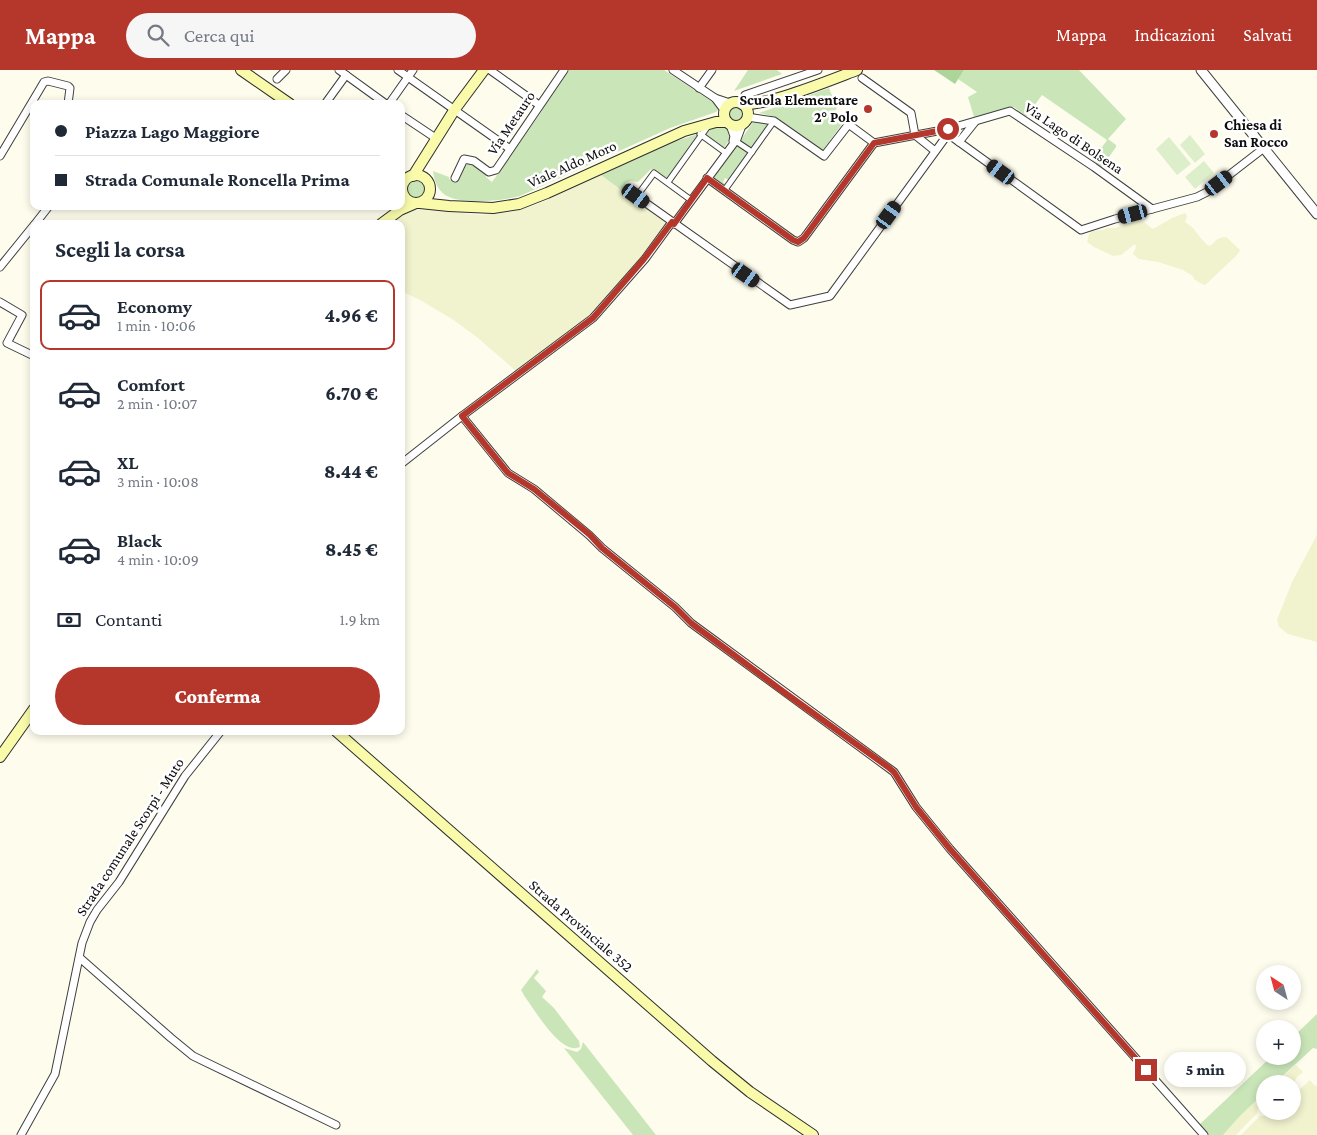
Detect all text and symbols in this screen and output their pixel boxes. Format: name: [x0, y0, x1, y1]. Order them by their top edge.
search box: [126, 13, 476, 58]
icon: search: [144, 21, 172, 49]
text: Mappa: [25, 22, 96, 49]
text: Cerca qui: [184, 25, 255, 46]
text: Mappa: [1056, 25, 1107, 45]
text: Indicazioni: [1135, 25, 1215, 45]
text: Salvati: [1243, 25, 1292, 45]
street label: Via Metauro: [484, 88, 538, 158]
place label: Scuola Elementare 2° Polo: [740, 92, 858, 125]
street label: Via Lago di Bolsena: [1021, 99, 1126, 178]
marker: Scuola Elementare 2° Polo: [862, 103, 874, 115]
place label: Chiesa di San Rocco: [1224, 117, 1288, 150]
route start: [937, 118, 959, 140]
text: Piazza Lago Maggiore: [85, 121, 260, 142]
marker: Chiesa di San Rocco: [1208, 128, 1220, 140]
street label: Viale Aldo Moro: [525, 137, 619, 191]
car: [984, 157, 1017, 187]
car: [1202, 168, 1235, 198]
text: Strada Comunale Roncella Prima: [85, 169, 350, 190]
car: [619, 181, 652, 211]
car: [874, 198, 903, 232]
car: [1116, 203, 1149, 225]
text: Scegli la corsa: [55, 237, 185, 262]
car: [729, 260, 762, 290]
icon: car: [57, 293, 102, 338]
text: Economy: [117, 296, 192, 317]
text: 4.96 €: [325, 305, 378, 326]
text: 1 min · 10:06: [117, 317, 196, 334]
icon: car: [57, 371, 102, 416]
text: Comfort: [117, 374, 185, 395]
text: 6.70 €: [325, 383, 378, 404]
text: 2 min · 10:07: [117, 395, 197, 412]
icon: car: [57, 449, 102, 494]
text: XL: [117, 452, 139, 473]
text: 8.44 €: [324, 461, 378, 482]
text: 3 min · 10:08: [117, 473, 199, 490]
icon: car: [57, 527, 102, 572]
text: Black: [117, 530, 162, 551]
text: 8.45 €: [325, 539, 378, 560]
text: 4 min · 10:09: [117, 551, 199, 568]
icon: cash: [55, 606, 83, 634]
text: Contanti: [95, 609, 162, 630]
text: 1.9 km: [339, 611, 380, 628]
button: Conferma: [55, 667, 380, 725]
street label: Strada comunale Scorpi - Muto: [73, 755, 188, 920]
street label: Strada Provinciale 352: [526, 877, 636, 975]
north arrow: [1256, 965, 1301, 1010]
map controls: [1256, 965, 1301, 1120]
button: +: [1256, 1020, 1301, 1065]
callout: 5 min: [1164, 1052, 1246, 1088]
route end: [1135, 1059, 1157, 1081]
text: 5 min: [1185, 1061, 1225, 1078]
button: −: [1256, 1075, 1301, 1120]

